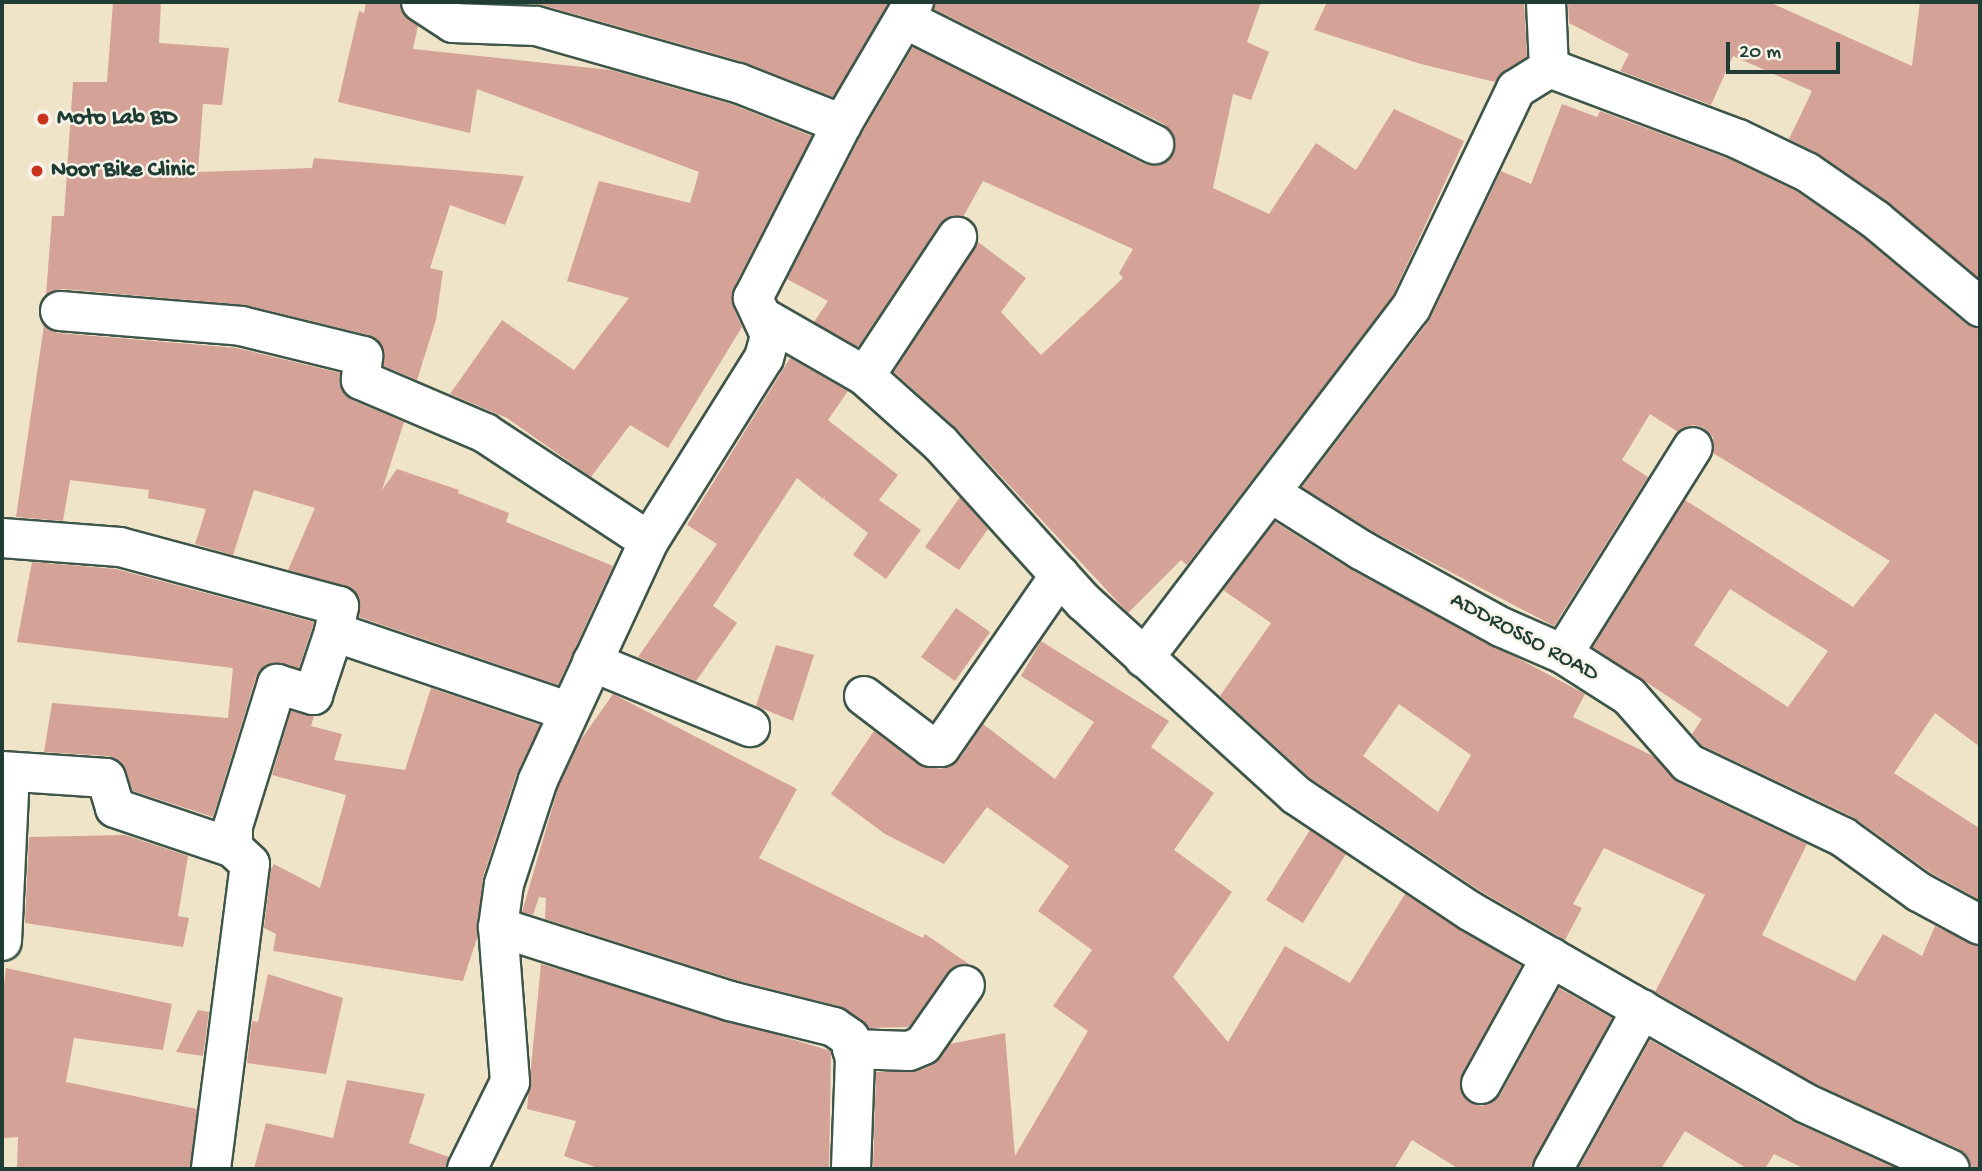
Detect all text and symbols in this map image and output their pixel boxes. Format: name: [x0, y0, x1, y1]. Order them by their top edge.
scale bar: [1730, 28, 1844, 72]
text: 20 m: [1739, 41, 1781, 66]
place label: Moto Lab BD: [57, 105, 177, 133]
marker: Moto Lab BD: [35, 111, 51, 127]
place label: Noor Bike Clinic: [51, 157, 194, 185]
marker: Noor Bike Clinic: [29, 163, 45, 179]
street label: ADDROSSO ROAD: [1445, 587, 1603, 689]

